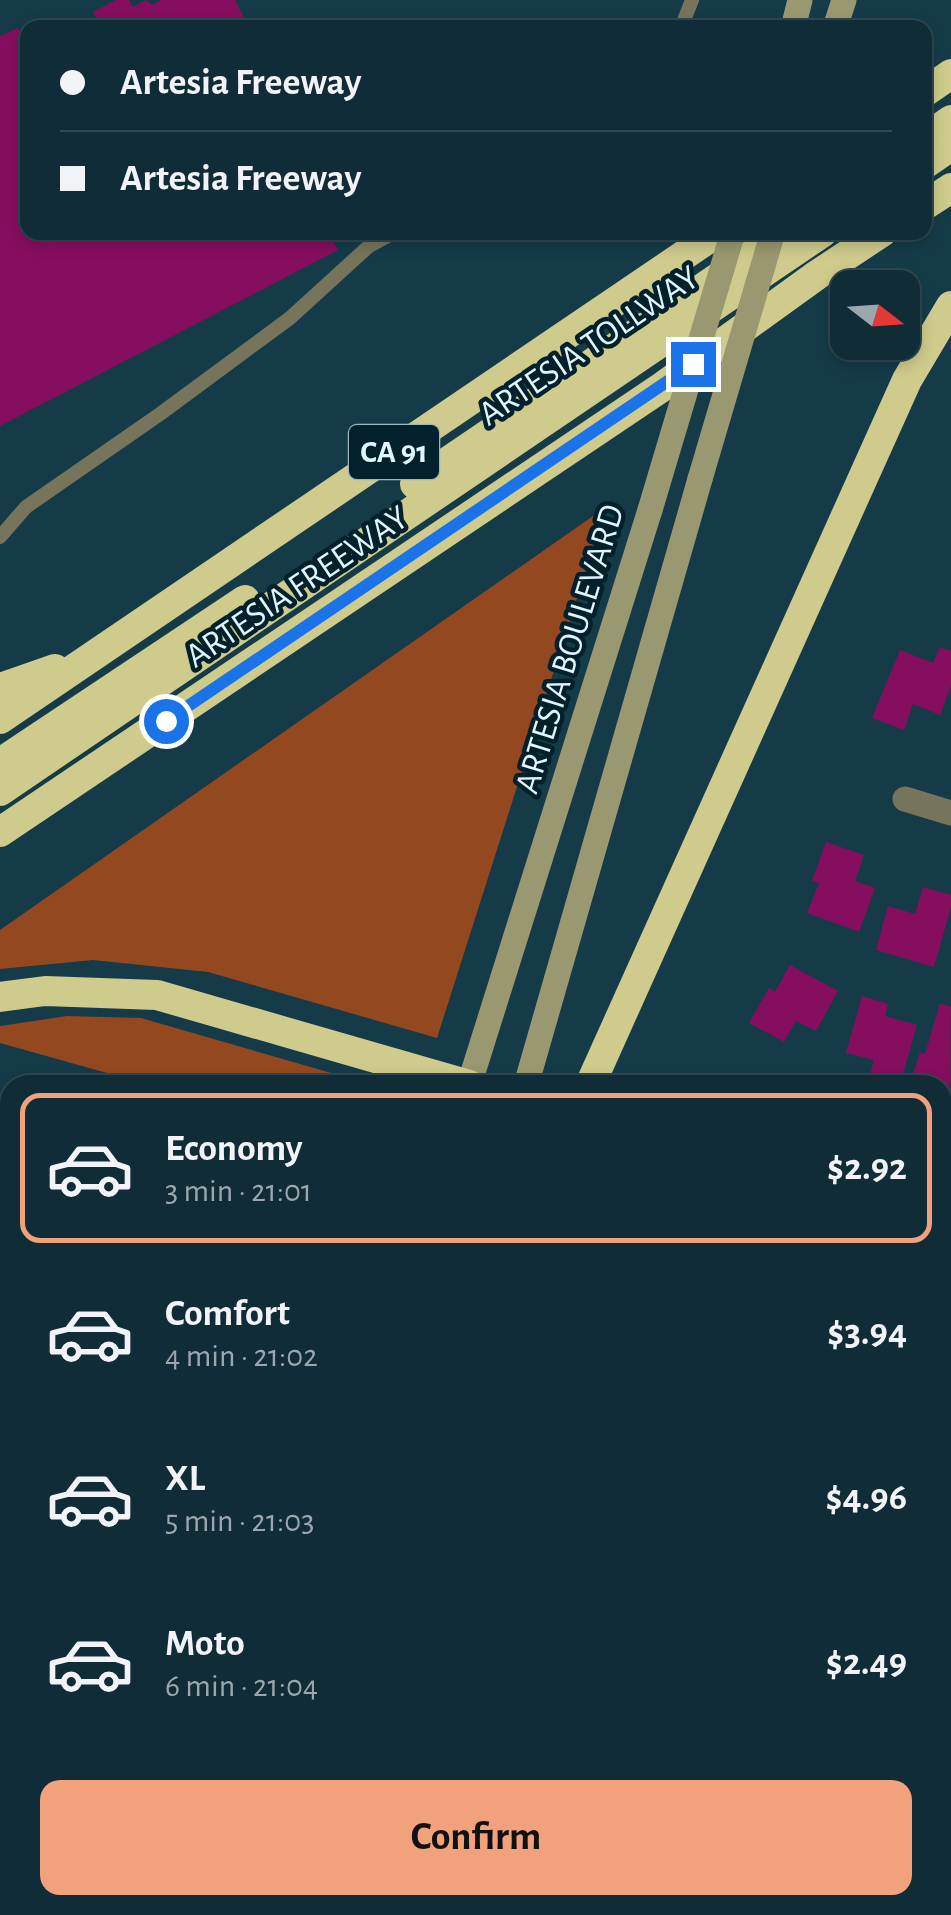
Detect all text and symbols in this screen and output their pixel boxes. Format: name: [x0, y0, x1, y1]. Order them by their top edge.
text: Artesia Freeway: [120, 64, 362, 102]
text: Artesia Freeway: [120, 160, 362, 198]
street label: ARTESIA TOLLWAY: [473, 260, 705, 432]
north arrow: [830, 270, 920, 360]
map controls: [830, 270, 920, 360]
route end: [671, 342, 716, 387]
road number: CA 91: [349, 425, 439, 479]
street label: ARTESIA FREEWAY: [179, 500, 415, 674]
street label: ARTESIA BOULEVARD: [509, 500, 631, 798]
route start: [144, 699, 189, 744]
icon: car: [45, 1123, 135, 1213]
text: Economy: [165, 1130, 303, 1168]
text: $2.92: [827, 1149, 907, 1187]
text: 3 min · 21:01: [165, 1175, 312, 1207]
icon: car: [45, 1288, 135, 1378]
text: Comfort: [165, 1295, 290, 1333]
text: $3.94: [827, 1314, 907, 1352]
text: 4 min · 21:02: [165, 1340, 318, 1372]
icon: car: [45, 1453, 135, 1543]
text: XL: [165, 1460, 205, 1498]
text: $4.96: [825, 1479, 907, 1517]
text: 5 min · 21:03: [165, 1505, 314, 1537]
icon: car: [45, 1618, 135, 1708]
text: Moto: [165, 1625, 245, 1663]
text: $2.49: [826, 1644, 907, 1682]
text: 6 min · 21:04: [165, 1670, 318, 1702]
button: Confirm: [40, 1780, 912, 1895]

